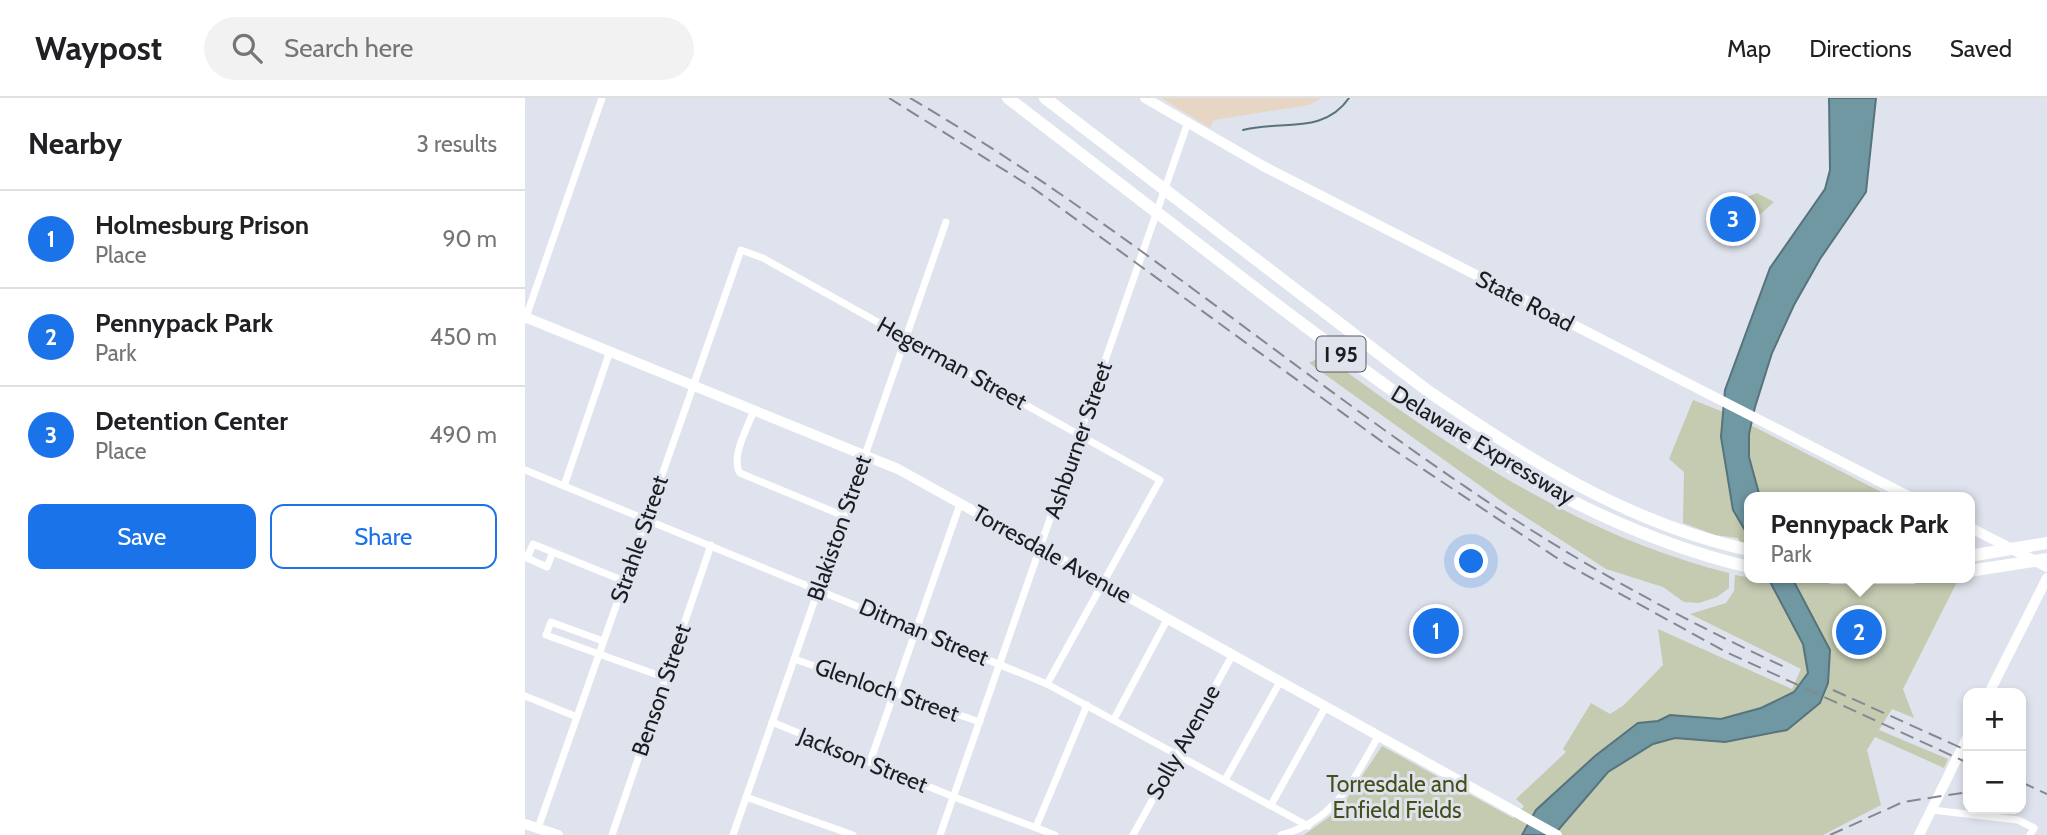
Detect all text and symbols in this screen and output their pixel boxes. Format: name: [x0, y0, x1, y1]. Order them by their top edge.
search box: [204, 17, 694, 80]
text: Waypost: [35, 28, 162, 68]
icon: search: [228, 29, 266, 67]
text: Search here: [284, 32, 413, 64]
text: Map: [1727, 34, 1771, 63]
text: Directions: [1809, 34, 1912, 63]
text: Saved: [1950, 34, 2012, 63]
text: Nearby: [28, 125, 122, 162]
text: 3 results: [416, 130, 497, 158]
pin: 3: [1710, 193, 1756, 245]
text: Holmesburg Prison: [95, 209, 309, 241]
text: 1: [47, 225, 55, 253]
text: 90 m: [443, 225, 497, 253]
text: Place: [95, 241, 147, 269]
street label: State Road: [1471, 264, 1579, 338]
text: Pennypack Park: [95, 307, 273, 339]
street label: Hegerman Street: [872, 310, 1032, 416]
text: 2: [45, 323, 57, 351]
text: 450 m: [430, 323, 497, 351]
road number: I 95: [1317, 336, 1365, 372]
text: Park: [95, 339, 136, 367]
street label: Ashburner Street: [1038, 357, 1118, 522]
street label: Delaware Expressway: [1386, 379, 1580, 511]
text: Detention Center: [95, 405, 288, 437]
text: 3: [45, 421, 57, 449]
text: 490 m: [429, 421, 497, 449]
text: Place: [95, 437, 147, 465]
street label: Blakiston Street: [801, 451, 877, 605]
street label: Strahle Street: [604, 471, 674, 606]
popup: [1744, 492, 1975, 583]
street label: Torresdale Avenue: [968, 499, 1137, 609]
button: Save: [28, 504, 256, 569]
button: Share: [270, 504, 497, 569]
text: Pennypack Park: [1770, 508, 1949, 540]
text: Park: [1770, 540, 1812, 568]
your location: [1454, 544, 1488, 578]
street label: Ditman Street: [855, 592, 993, 672]
pin: 1: [1413, 605, 1459, 657]
pin: 2: [1836, 606, 1882, 658]
street label: Benson Street: [625, 620, 697, 760]
street label: Glenloch Street: [811, 652, 963, 728]
street label: Solly Avenue: [1140, 680, 1226, 804]
map controls: [1963, 688, 2026, 814]
button: +: [1963, 688, 2026, 751]
street label: Jackson Street: [793, 721, 932, 799]
button: −: [1963, 751, 2026, 814]
park label: Torresdale and Enfield Fields: [1326, 770, 1468, 824]

